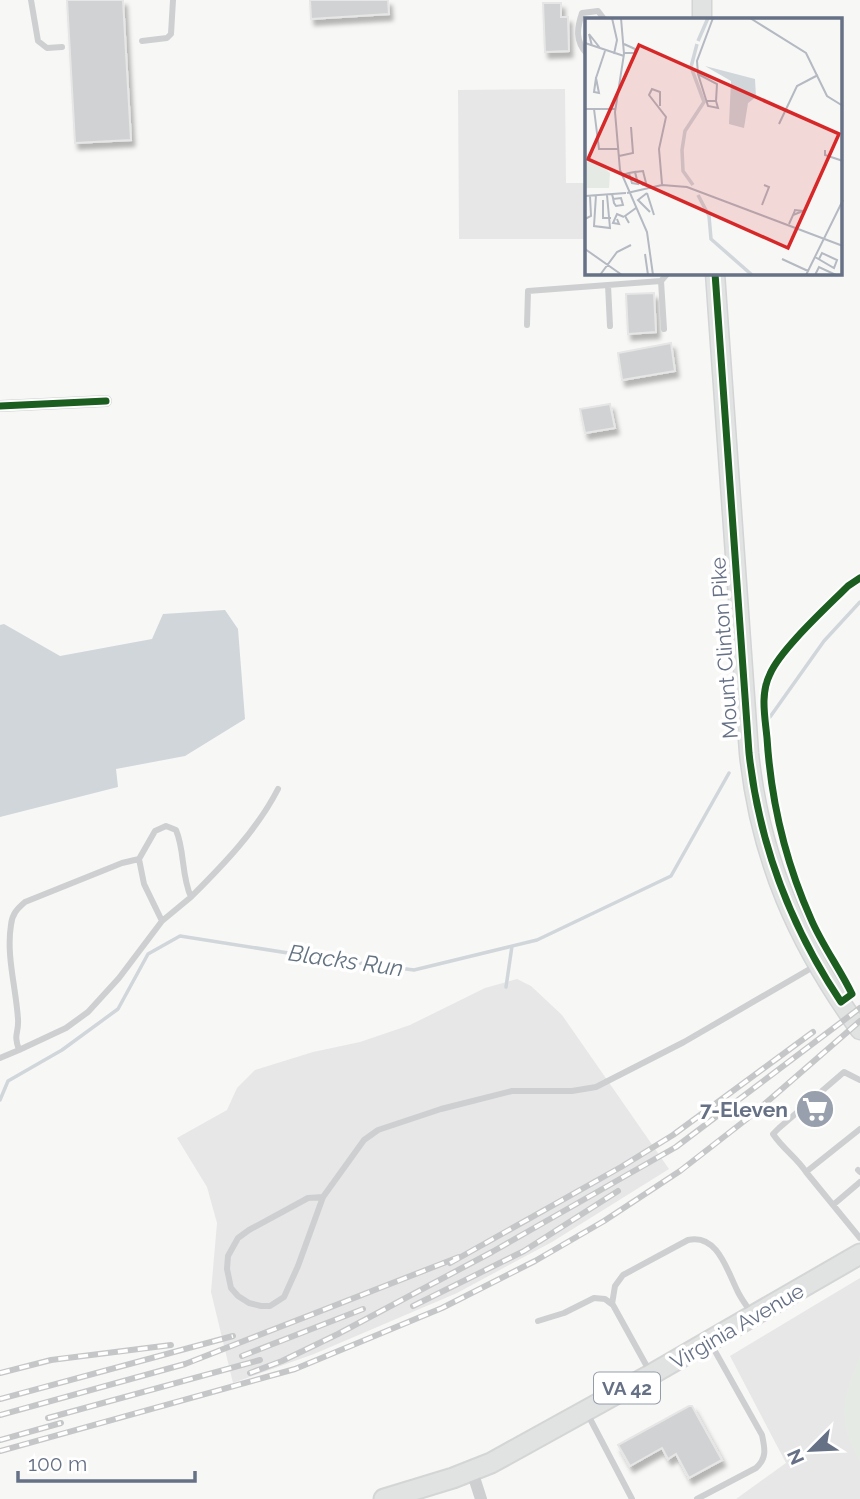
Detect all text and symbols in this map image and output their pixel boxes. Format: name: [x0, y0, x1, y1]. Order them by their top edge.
inset map: [585, 18, 842, 275]
street label: Mount Clinton Pike: [705, 556, 743, 740]
water label: Blacks Run: [287, 939, 405, 981]
supermarket icon: 7-Eleven: [794, 1088, 836, 1130]
place label: 7-Eleven: [700, 1097, 788, 1122]
street label: Virginia Avenue: [666, 1278, 808, 1374]
road number: VA 42: [594, 1372, 660, 1404]
north arrow: [776, 1415, 846, 1485]
scale bar: [18, 1440, 194, 1484]
text: N: [782, 1446, 808, 1468]
text: 100 m: [28, 1451, 87, 1476]

